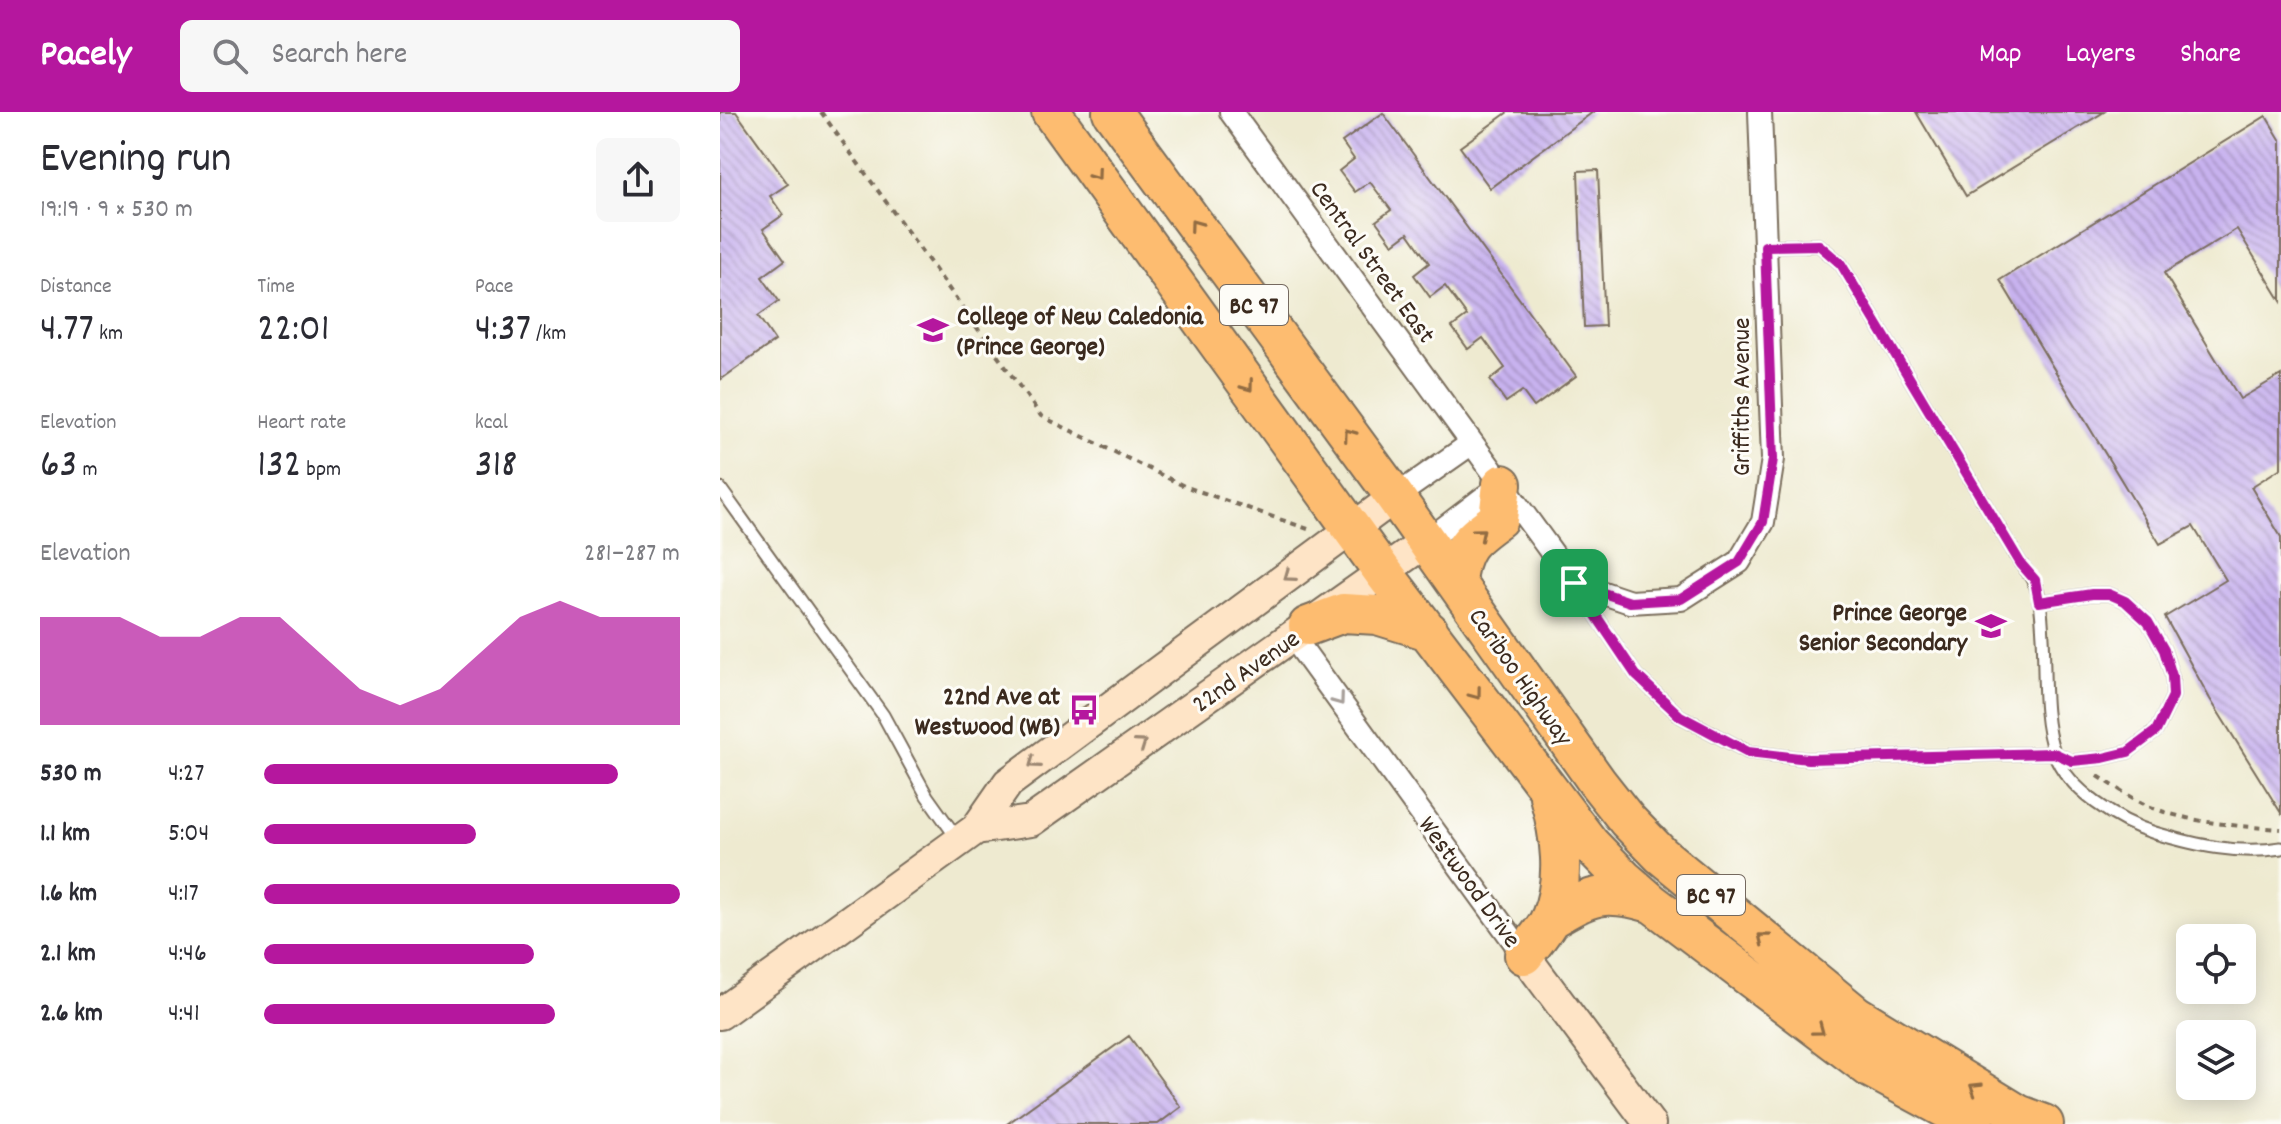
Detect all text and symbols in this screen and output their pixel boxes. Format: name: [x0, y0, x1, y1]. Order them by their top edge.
search box: [180, 20, 740, 92]
text: Pacely: [40, 29, 132, 84]
icon: search: [208, 34, 252, 78]
text: Search here: [272, 35, 407, 78]
text: Map: [1979, 36, 2022, 76]
text: Layers: [2066, 36, 2136, 76]
text: Share: [2180, 36, 2241, 76]
text: Evening run: [40, 130, 231, 193]
button: share: [596, 138, 680, 222]
one-way arrow: [1087, 167, 1101, 181]
street label: Central Street East: [1299, 174, 1443, 353]
text: 19:19 · 9 × 530 m: [40, 192, 193, 229]
one-way arrow: [1191, 219, 1205, 233]
text: Distance: [40, 272, 112, 303]
text: Time: [257, 272, 295, 303]
text: Pace: [475, 272, 514, 303]
road number: BC 97: [1220, 285, 1288, 325]
place label: College of New Caledonia (Prince George): [957, 300, 1204, 367]
text: 4.77: [40, 303, 94, 360]
text: 22:01: [257, 303, 330, 360]
text: 4:37: [475, 303, 531, 360]
school or university icon: College of New Caledonia (Prince George): [916, 313, 950, 347]
street label: Griffiths Avenue: [1725, 318, 1762, 476]
text: km: [94, 319, 123, 350]
text: /km: [531, 319, 566, 350]
one-way arrow: [1239, 378, 1253, 392]
text: Elevation: [40, 408, 117, 439]
text: Heart rate: [257, 408, 346, 439]
text: kcal: [475, 408, 508, 439]
one-way arrow: [1345, 429, 1359, 443]
text: 63: [40, 439, 77, 496]
text: 132: [257, 439, 301, 496]
text: 318: [475, 439, 517, 496]
text: m: [77, 455, 98, 486]
text: bpm: [301, 455, 341, 486]
one-way arrow: [1471, 528, 1485, 543]
text: Elevation: [40, 536, 130, 573]
text: 281–287 m: [584, 536, 680, 573]
pin: [1540, 549, 1608, 617]
icon: arrive: [1552, 561, 1596, 605]
one-way arrow: [1283, 566, 1298, 580]
place label: Prince George Senior Secondary: [1799, 596, 1968, 663]
street label: Cariboo Highway: [1458, 602, 1581, 755]
school or university icon: Prince George Senior Secondary: [1974, 609, 2008, 643]
street label: 22nd Avenue: [1186, 622, 1308, 724]
place label: 22nd Ave at Westwood (WB): [915, 680, 1060, 747]
one-way arrow: [1467, 685, 1481, 700]
one-way arrow: [1329, 692, 1343, 706]
bus stop icon: 22nd Ave at Westwood (WB): [1067, 693, 1101, 727]
one-way arrow: [1133, 739, 1147, 754]
one-way arrow: [1029, 753, 1043, 768]
text: 530 m: [40, 756, 102, 793]
text: 4:27: [168, 756, 204, 793]
street label: Westwood Drive: [1408, 809, 1529, 957]
text: 1.1 km: [40, 816, 90, 853]
text: 5:04: [168, 816, 209, 853]
road number: BC 97: [1677, 875, 1745, 915]
text: 1.6 km: [40, 876, 97, 913]
text: 4:17: [168, 876, 199, 913]
map controls: [2176, 924, 2256, 1100]
button: locate: [2176, 924, 2256, 1004]
one-way arrow: [1758, 933, 1772, 948]
text: 2.1 km: [40, 936, 96, 973]
text: 4:46: [168, 936, 207, 973]
text: 2.6 km: [40, 996, 103, 1033]
text: 4:41: [168, 996, 200, 1033]
one-way arrow: [1810, 1020, 1825, 1034]
button: layers: [2176, 1020, 2256, 1100]
one-way arrow: [1969, 1082, 1984, 1097]

